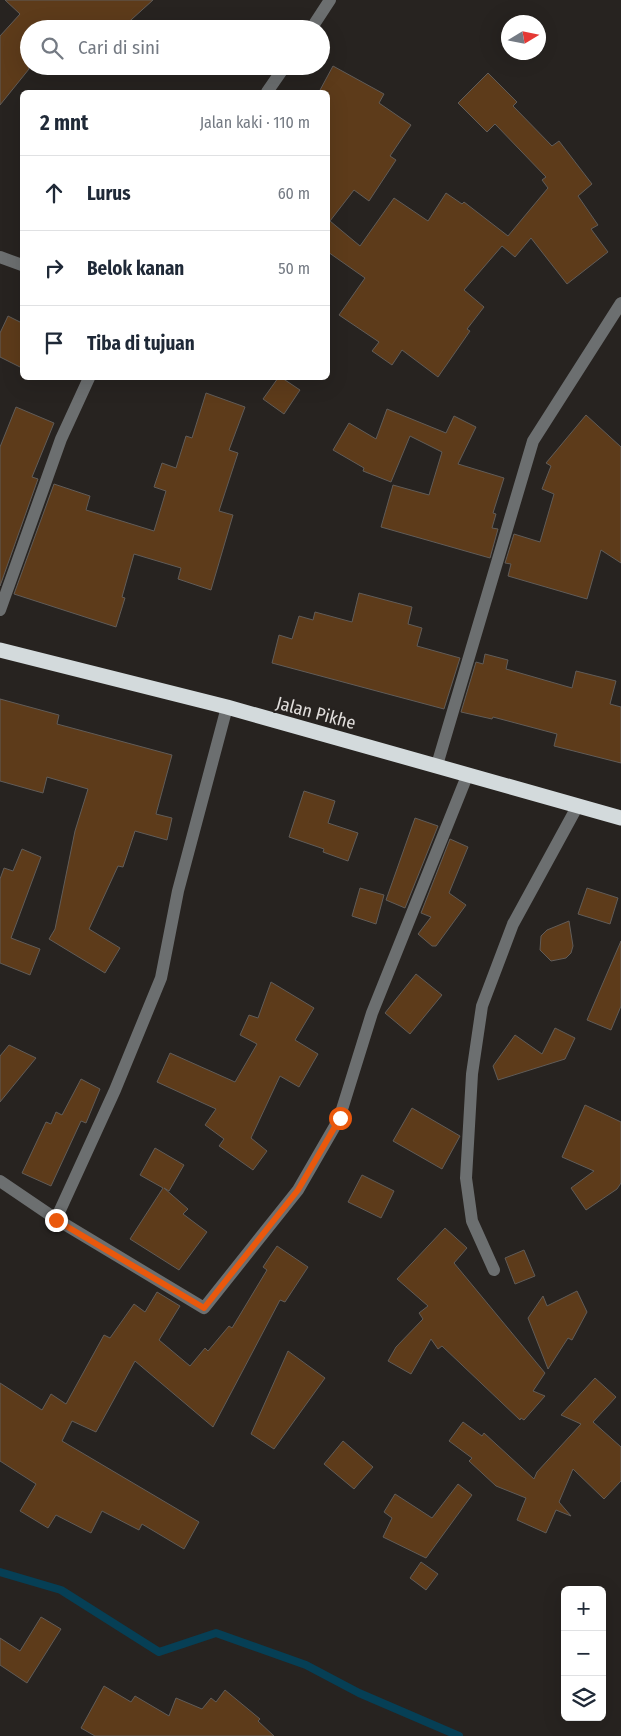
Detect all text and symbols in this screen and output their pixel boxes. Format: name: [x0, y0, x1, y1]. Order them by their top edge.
north arrow: [501, 15, 546, 60]
search box: [20, 20, 330, 75]
icon: search: [38, 34, 66, 62]
text: Cari di sini: [78, 36, 160, 59]
text: 2 mnt: [40, 110, 89, 136]
text: Jalan kaki · 110 m: [200, 113, 310, 132]
icon: ahead: [40, 179, 68, 207]
text: Lurus: [87, 182, 131, 205]
text: 60 m: [278, 184, 310, 203]
icon: right: [40, 254, 68, 282]
text: Belok kanan: [87, 257, 184, 280]
text: 50 m: [278, 259, 310, 278]
icon: arrive: [40, 329, 68, 357]
text: Tiba di tujuan: [87, 332, 195, 355]
street label: Jalan Pikhe: [274, 692, 358, 734]
route start: [329, 1107, 352, 1130]
route end: [45, 1209, 68, 1232]
map controls: [561, 1586, 606, 1721]
button: +: [561, 1586, 606, 1631]
button: −: [561, 1631, 606, 1676]
button: layers: [561, 1676, 606, 1721]

